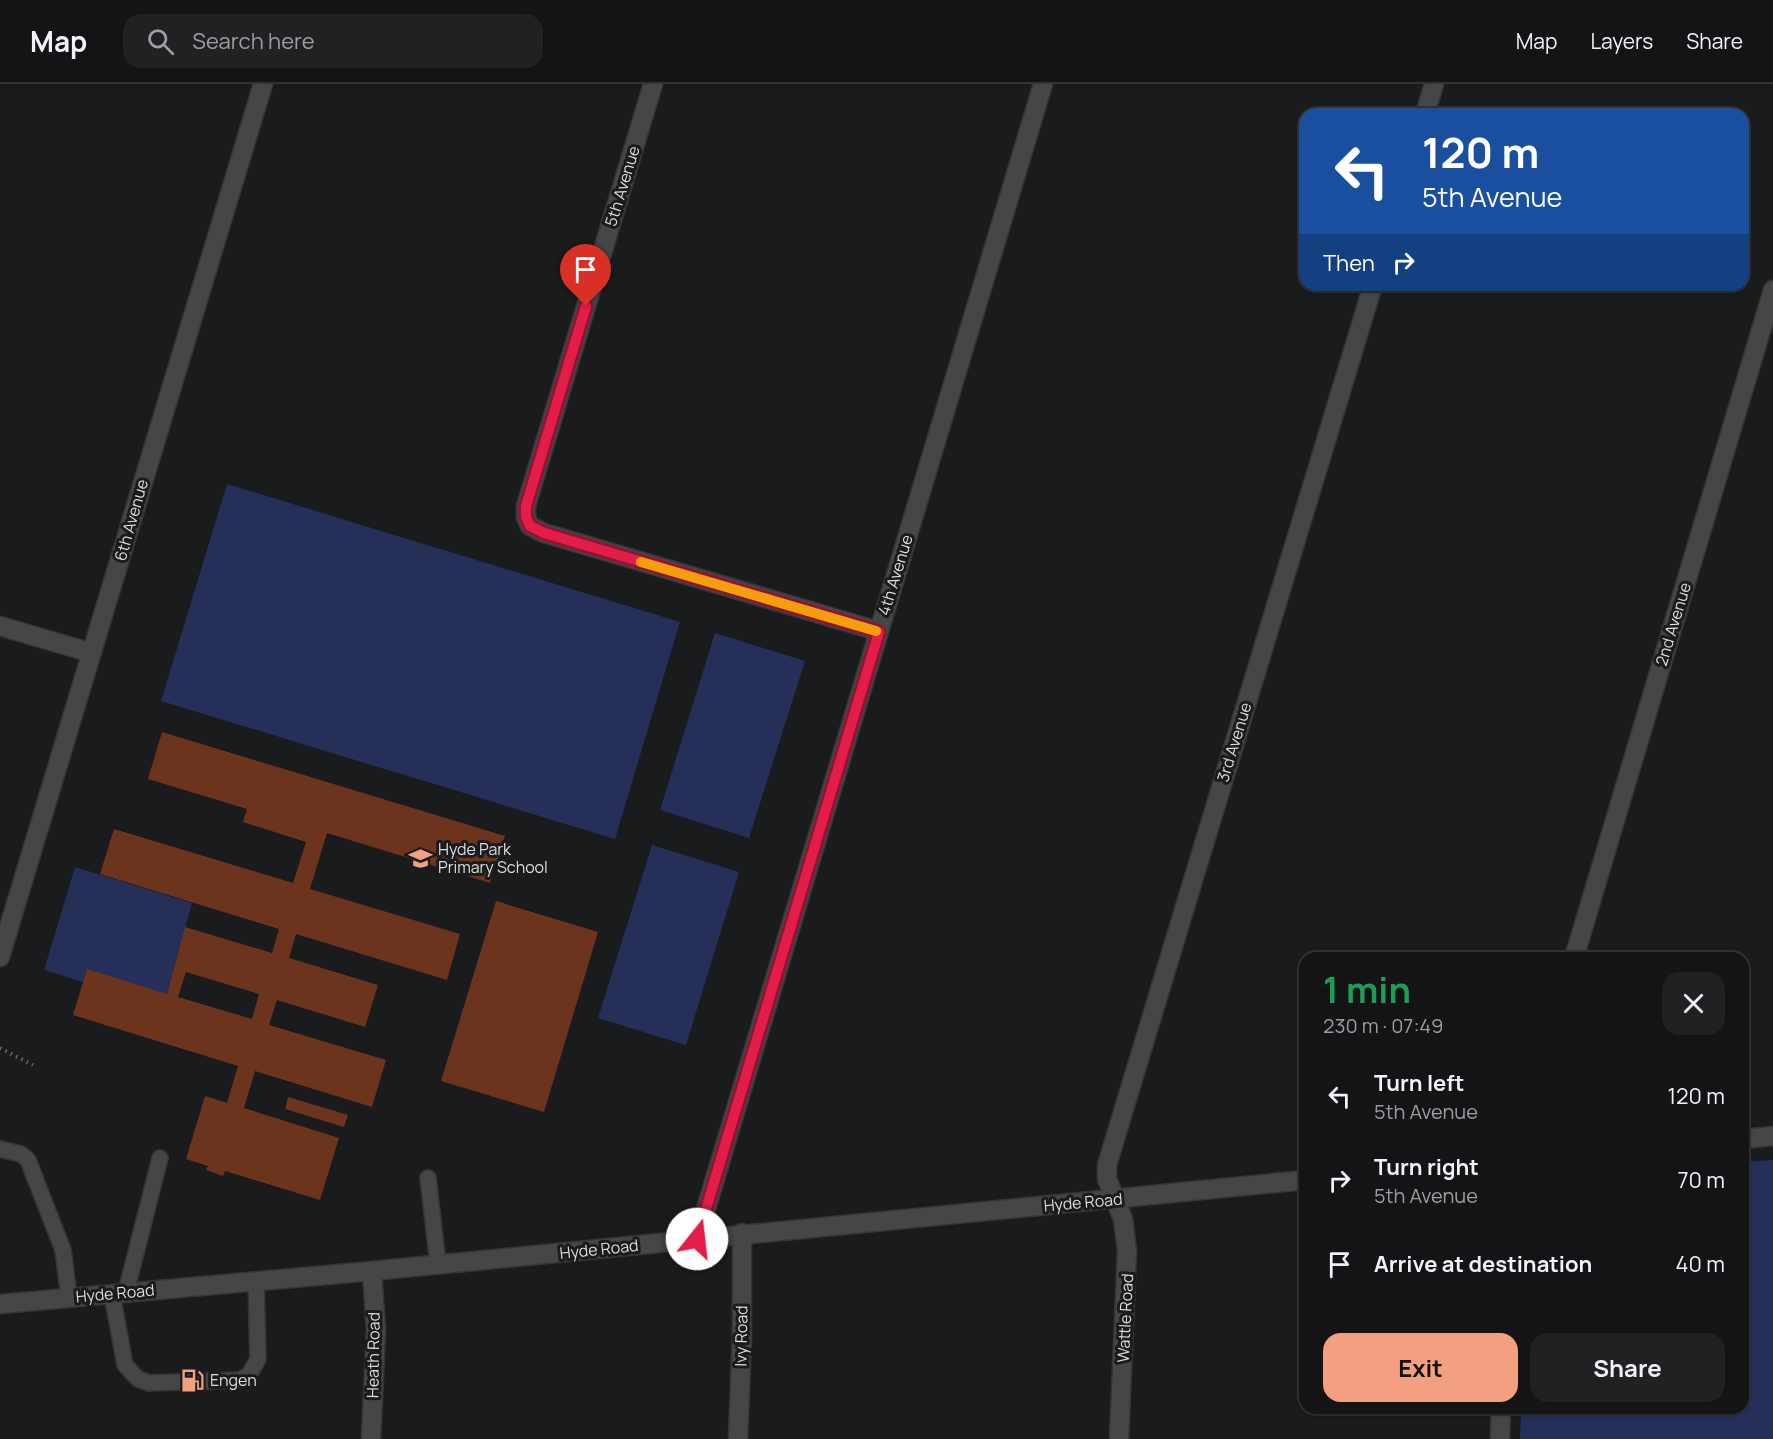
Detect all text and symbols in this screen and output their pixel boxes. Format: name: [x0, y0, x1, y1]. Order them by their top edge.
search box: [123, 14, 543, 68]
text: Map: [30, 22, 87, 60]
icon: search: [144, 25, 177, 58]
text: Search here: [192, 26, 315, 56]
text: Map: [1516, 27, 1557, 55]
text: Layers: [1590, 27, 1653, 55]
text: Share: [1686, 27, 1743, 55]
text: 120 m: [1422, 123, 1539, 181]
icon: left: [1323, 132, 1401, 210]
street label: 5th Avenue: [599, 143, 645, 229]
text: 5th Avenue: [1422, 178, 1562, 215]
pin: [560, 244, 611, 306]
icon: right: [1387, 246, 1420, 279]
text: Then: [1323, 248, 1375, 278]
icon: arrive: [569, 253, 602, 286]
street label: 6th Avenue: [109, 477, 153, 563]
street label: 4th Avenue: [872, 532, 918, 618]
street label: 2nd Avenue: [1650, 580, 1696, 668]
street label: 3rd Avenue: [1212, 700, 1256, 784]
place label: Hyde Park Primary School: [438, 838, 548, 878]
school or university icon: Hyde Park Primary School: [407, 845, 433, 871]
text: 1 min: [1323, 965, 1411, 1014]
button: close: [1662, 972, 1725, 1035]
text: 230 m · 07:49: [1323, 1012, 1443, 1039]
text: Turn left: [1374, 1068, 1464, 1098]
icon: left: [1323, 1080, 1356, 1113]
text: 120 m: [1667, 1081, 1725, 1111]
text: 5th Avenue: [1374, 1098, 1478, 1125]
text: Turn right: [1374, 1152, 1479, 1182]
icon: right: [1323, 1164, 1356, 1197]
text: 70 m: [1677, 1165, 1725, 1195]
text: 5th Avenue: [1374, 1182, 1478, 1209]
street label: Hyde Road: [1043, 1188, 1123, 1216]
position arrow: [665, 1207, 729, 1271]
street label: Hyde Road: [559, 1234, 639, 1264]
icon: arrive: [1323, 1248, 1356, 1281]
text: Arrive at destination: [1374, 1249, 1592, 1279]
text: 40 m: [1676, 1249, 1725, 1279]
street label: Wattle Road: [1112, 1273, 1138, 1363]
street label: Hyde Road: [75, 1279, 155, 1307]
street label: Ivy Road: [729, 1305, 753, 1367]
street label: Heath Road: [361, 1312, 385, 1398]
button: Exit: [1323, 1333, 1518, 1402]
button: Share: [1530, 1333, 1725, 1402]
fuel station icon: Engen: [179, 1367, 205, 1393]
place label: Engen: [210, 1369, 257, 1391]

